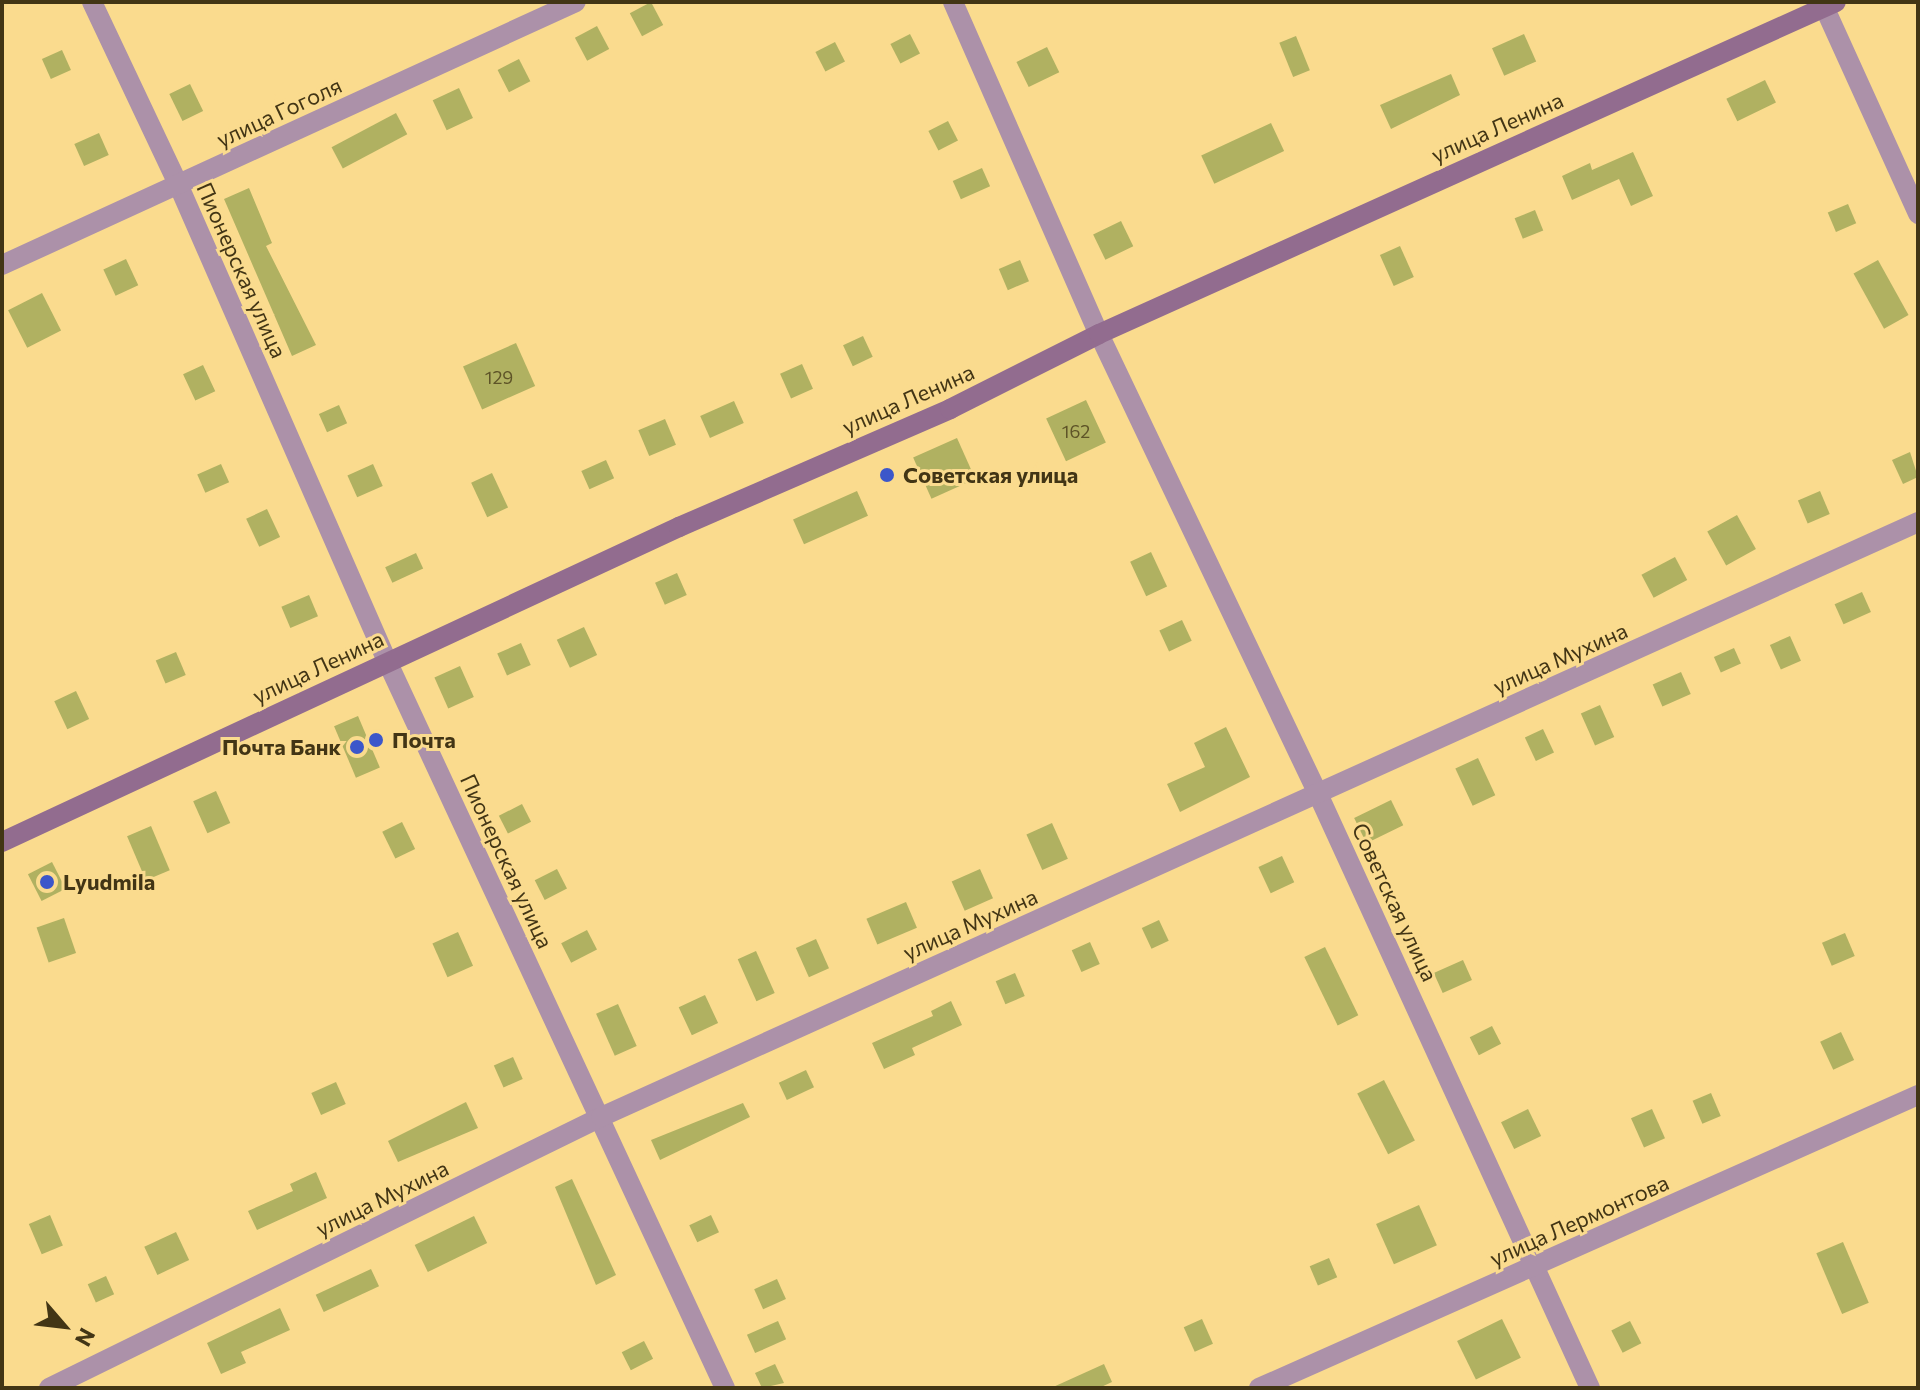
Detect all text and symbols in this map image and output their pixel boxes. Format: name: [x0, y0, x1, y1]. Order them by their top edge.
street label: улица Гоголя: [212, 72, 346, 152]
street label: улица Ленина: [1427, 86, 1567, 168]
street label: Пионерская улица: [191, 178, 293, 362]
street label: улица Ленина: [838, 358, 978, 440]
house number: 129: [485, 366, 513, 388]
house number: 162: [1062, 420, 1090, 442]
place label: Советская улица: [903, 462, 1078, 488]
marker: Советская улица: [878, 466, 896, 484]
street label: улица Мухина: [1489, 617, 1631, 699]
street label: улица Ленина: [248, 625, 388, 709]
place label: Почта: [392, 727, 456, 753]
marker: Почта: [367, 731, 385, 749]
place label: Почта Банк: [222, 734, 341, 760]
marker: Почта Банк: [348, 738, 366, 756]
street label: Пионерская улица: [455, 770, 559, 952]
street label: Советская улица: [1347, 819, 1443, 985]
place label: Lyudmila: [63, 869, 155, 895]
marker: Lyudmila: [38, 873, 56, 891]
street label: улица Мухина: [899, 883, 1041, 965]
street label: улица Мухина: [311, 1154, 453, 1242]
street label: улица Лермонтова: [1485, 1169, 1673, 1271]
north arrow: [24, 1286, 104, 1366]
text: N: [70, 1324, 101, 1351]

